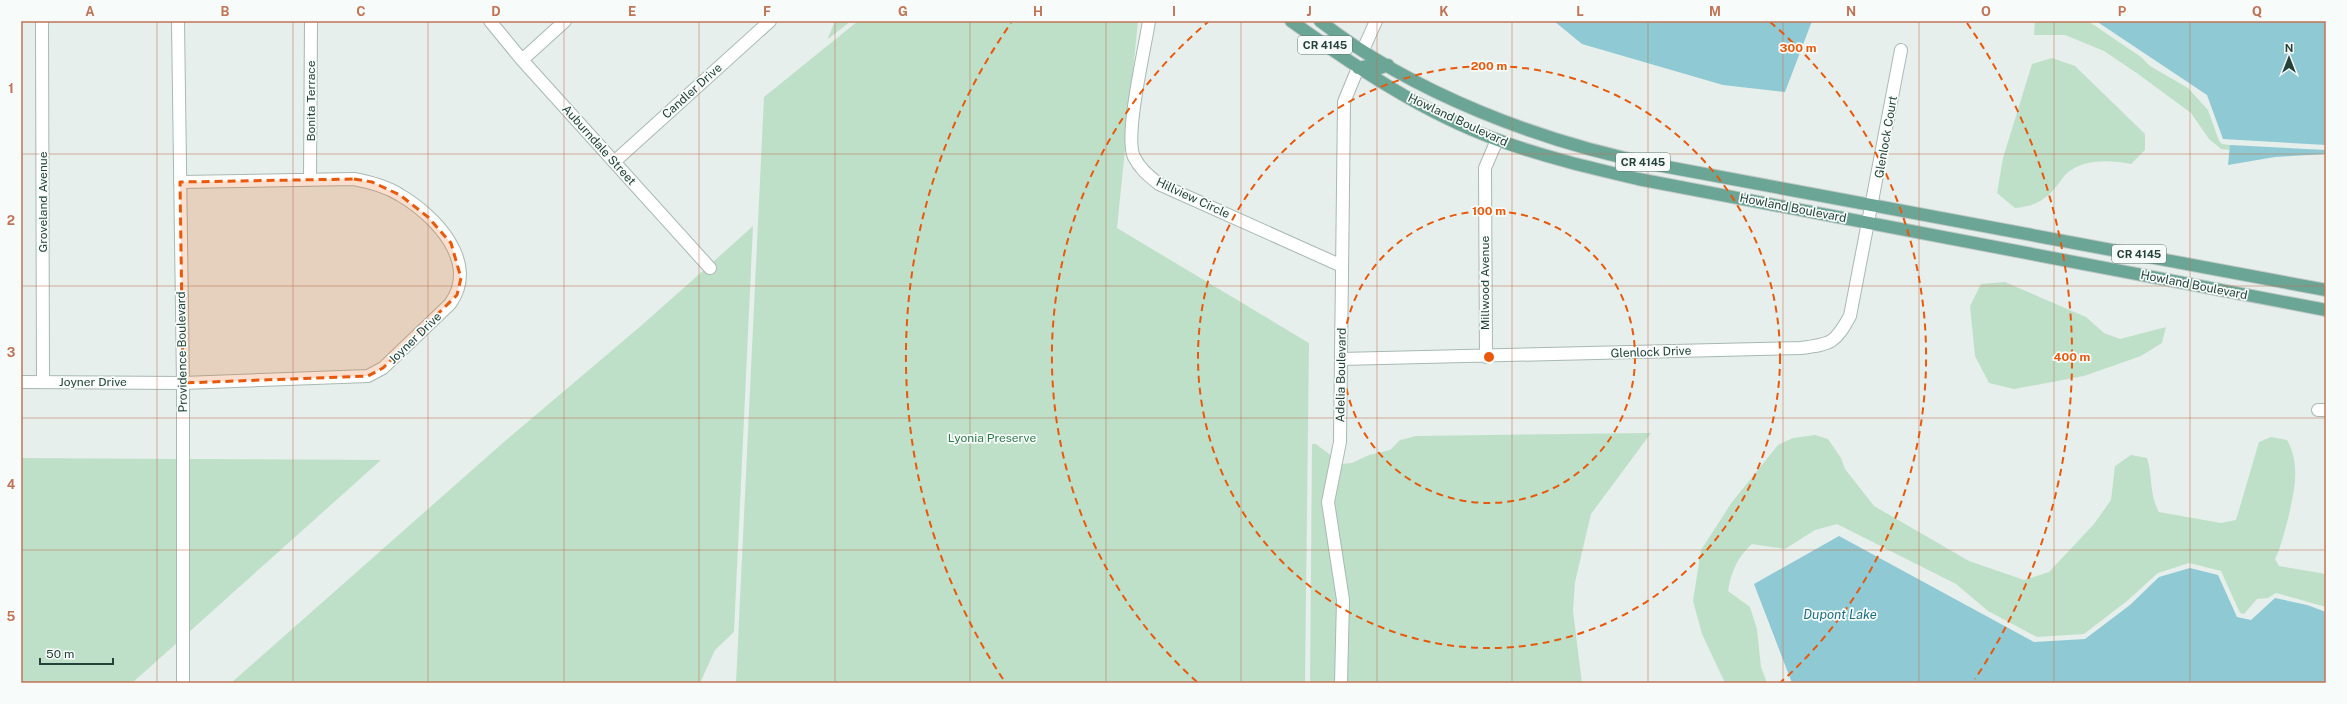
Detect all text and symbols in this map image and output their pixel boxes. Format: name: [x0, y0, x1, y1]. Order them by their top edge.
text: A: [85, 4, 95, 19]
text: B: [221, 4, 230, 19]
text: C: [356, 4, 366, 19]
text: D: [491, 4, 501, 19]
text: E: [628, 4, 636, 19]
text: F: [763, 4, 771, 19]
text: G: [898, 4, 908, 19]
text: H: [1033, 4, 1043, 19]
text: I: [1172, 4, 1176, 19]
text: J: [1306, 4, 1312, 19]
text: K: [1439, 4, 1449, 19]
text: L: [1576, 4, 1584, 19]
text: M: [1709, 4, 1721, 19]
text: N: [1846, 4, 1856, 19]
text: O: [1981, 4, 1991, 19]
text: P: [2118, 4, 2127, 19]
text: Q: [2252, 4, 2262, 19]
road number: CR 4145: [1298, 36, 1352, 54]
north arrow: [2269, 38, 2309, 78]
text: 300 m: [1780, 41, 1817, 55]
text: N: [2285, 42, 2293, 54]
text: 200 m: [1471, 59, 1507, 73]
street label: Bonita Terrace: [304, 60, 318, 142]
street label: Candler Drive: [659, 60, 725, 121]
text: 1: [8, 81, 14, 96]
street label: Howland Boulevard: [1406, 91, 1510, 149]
street label: Glenlock Court: [1872, 94, 1900, 179]
street label: Auburndale Street: [559, 102, 639, 188]
street label: Groveland Avenue: [36, 151, 50, 253]
road number: CR 4145: [1616, 153, 1670, 171]
street label: Hillview Circle: [1154, 175, 1232, 221]
street label: Howland Boulevard: [1738, 191, 1848, 225]
text: 100 m: [1472, 204, 1506, 218]
text: 2: [7, 213, 15, 228]
street label: Millwood Avenue: [1478, 235, 1492, 330]
road number: CR 4145: [2112, 245, 2166, 263]
street label: Howland Boulevard: [2139, 268, 2249, 302]
street label: Providence Boulevard: [174, 291, 190, 413]
street label: Joyner Drive: [386, 309, 444, 367]
street label: Adelia Boulevard: [1333, 328, 1349, 422]
street label: Glenlock Drive: [1610, 344, 1692, 360]
text: 3: [7, 345, 16, 360]
centre of rings: [1482, 350, 1496, 364]
text: 400 m: [2054, 350, 2091, 364]
street label: Joyner Drive: [59, 375, 127, 389]
park label: Lyonia Preserve: [948, 431, 1036, 445]
text: 4: [7, 477, 16, 492]
water label: Dupont Lake: [1803, 607, 1877, 622]
text: 5: [7, 609, 16, 624]
scale bar: [40, 640, 113, 666]
text: 50 m: [46, 647, 74, 661]

